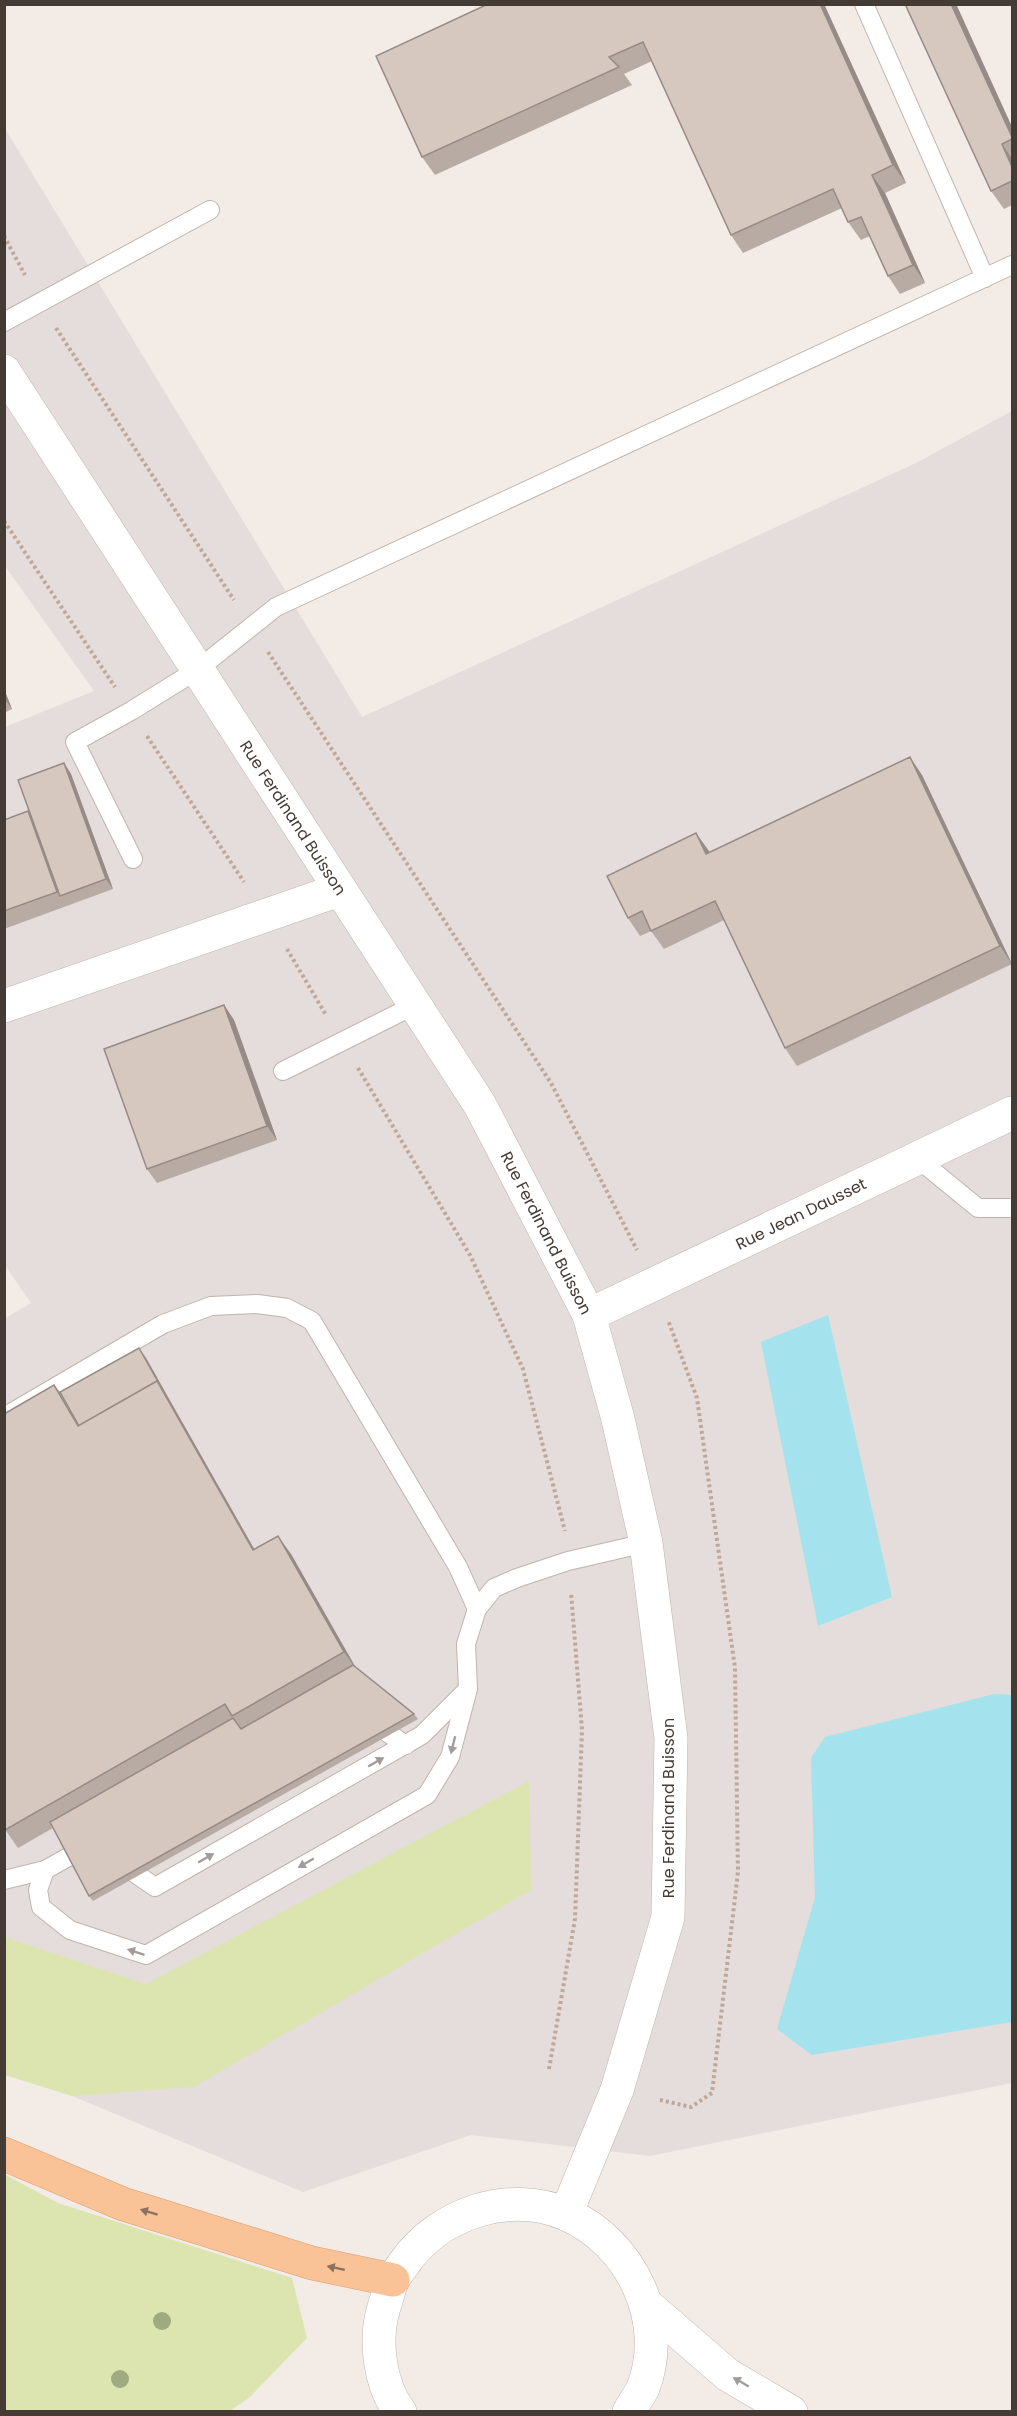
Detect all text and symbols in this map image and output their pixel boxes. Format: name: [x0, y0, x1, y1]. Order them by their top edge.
street label: Rue Ferdinand Buisson: [234, 736, 352, 900]
street label: Rue Ferdinand Buisson: [495, 1147, 597, 1319]
street label: Rue Jean Dausset: [732, 1172, 870, 1256]
street label: Rue Ferdinand Buisson: [657, 1718, 680, 1898]
one-way arrow: [448, 1736, 458, 1755]
one-way arrow: [367, 1757, 384, 1767]
one-way arrow: [198, 1853, 214, 1864]
one-way arrow: [298, 1858, 314, 1869]
one-way arrow: [127, 1946, 145, 1956]
one-way arrow: [140, 2207, 158, 2216]
one-way arrow: [326, 2263, 345, 2272]
one-way arrow: [732, 2377, 749, 2387]

